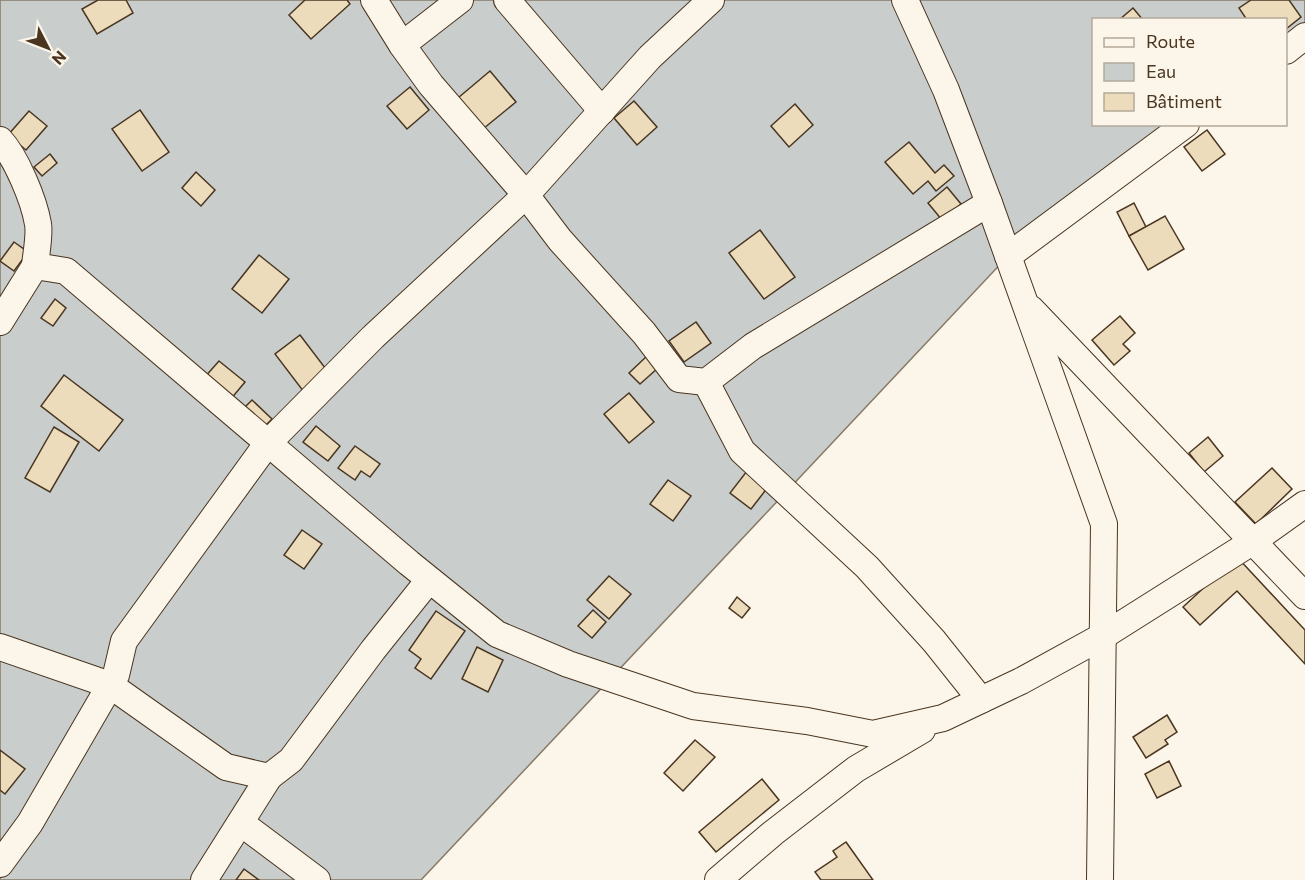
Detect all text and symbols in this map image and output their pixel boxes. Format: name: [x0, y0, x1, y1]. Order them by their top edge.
north arrow: [18, 18, 78, 78]
legend: [1092, 18, 1287, 126]
text: Route: [1146, 30, 1195, 52]
text: N: [48, 48, 71, 69]
text: Eau: [1146, 60, 1176, 82]
text: Bâtiment: [1146, 90, 1222, 112]

